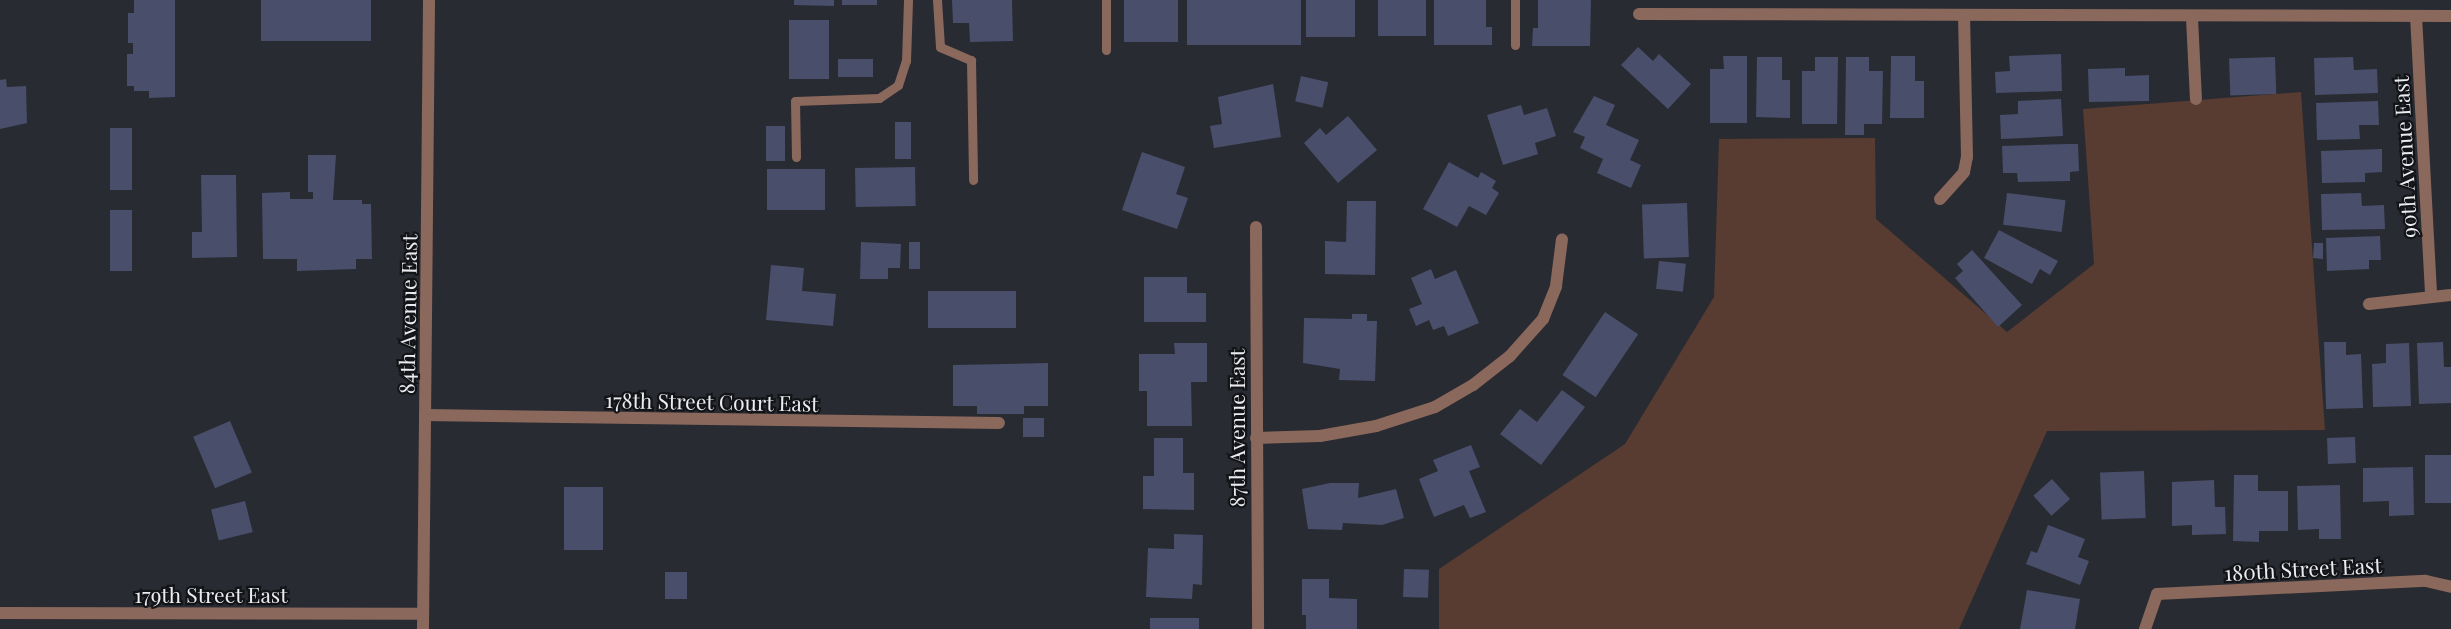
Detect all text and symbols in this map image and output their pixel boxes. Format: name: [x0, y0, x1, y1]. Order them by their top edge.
street label: 90th Avenue East: [2387, 75, 2421, 239]
street label: 84th Avenue East: [393, 233, 421, 395]
street label: 87th Avenue East: [1223, 348, 1249, 508]
street label: 178th Street Court East: [605, 387, 819, 415]
street label: 180th Street East: [2223, 551, 2383, 585]
street label: 179th Street East: [134, 581, 288, 607]

